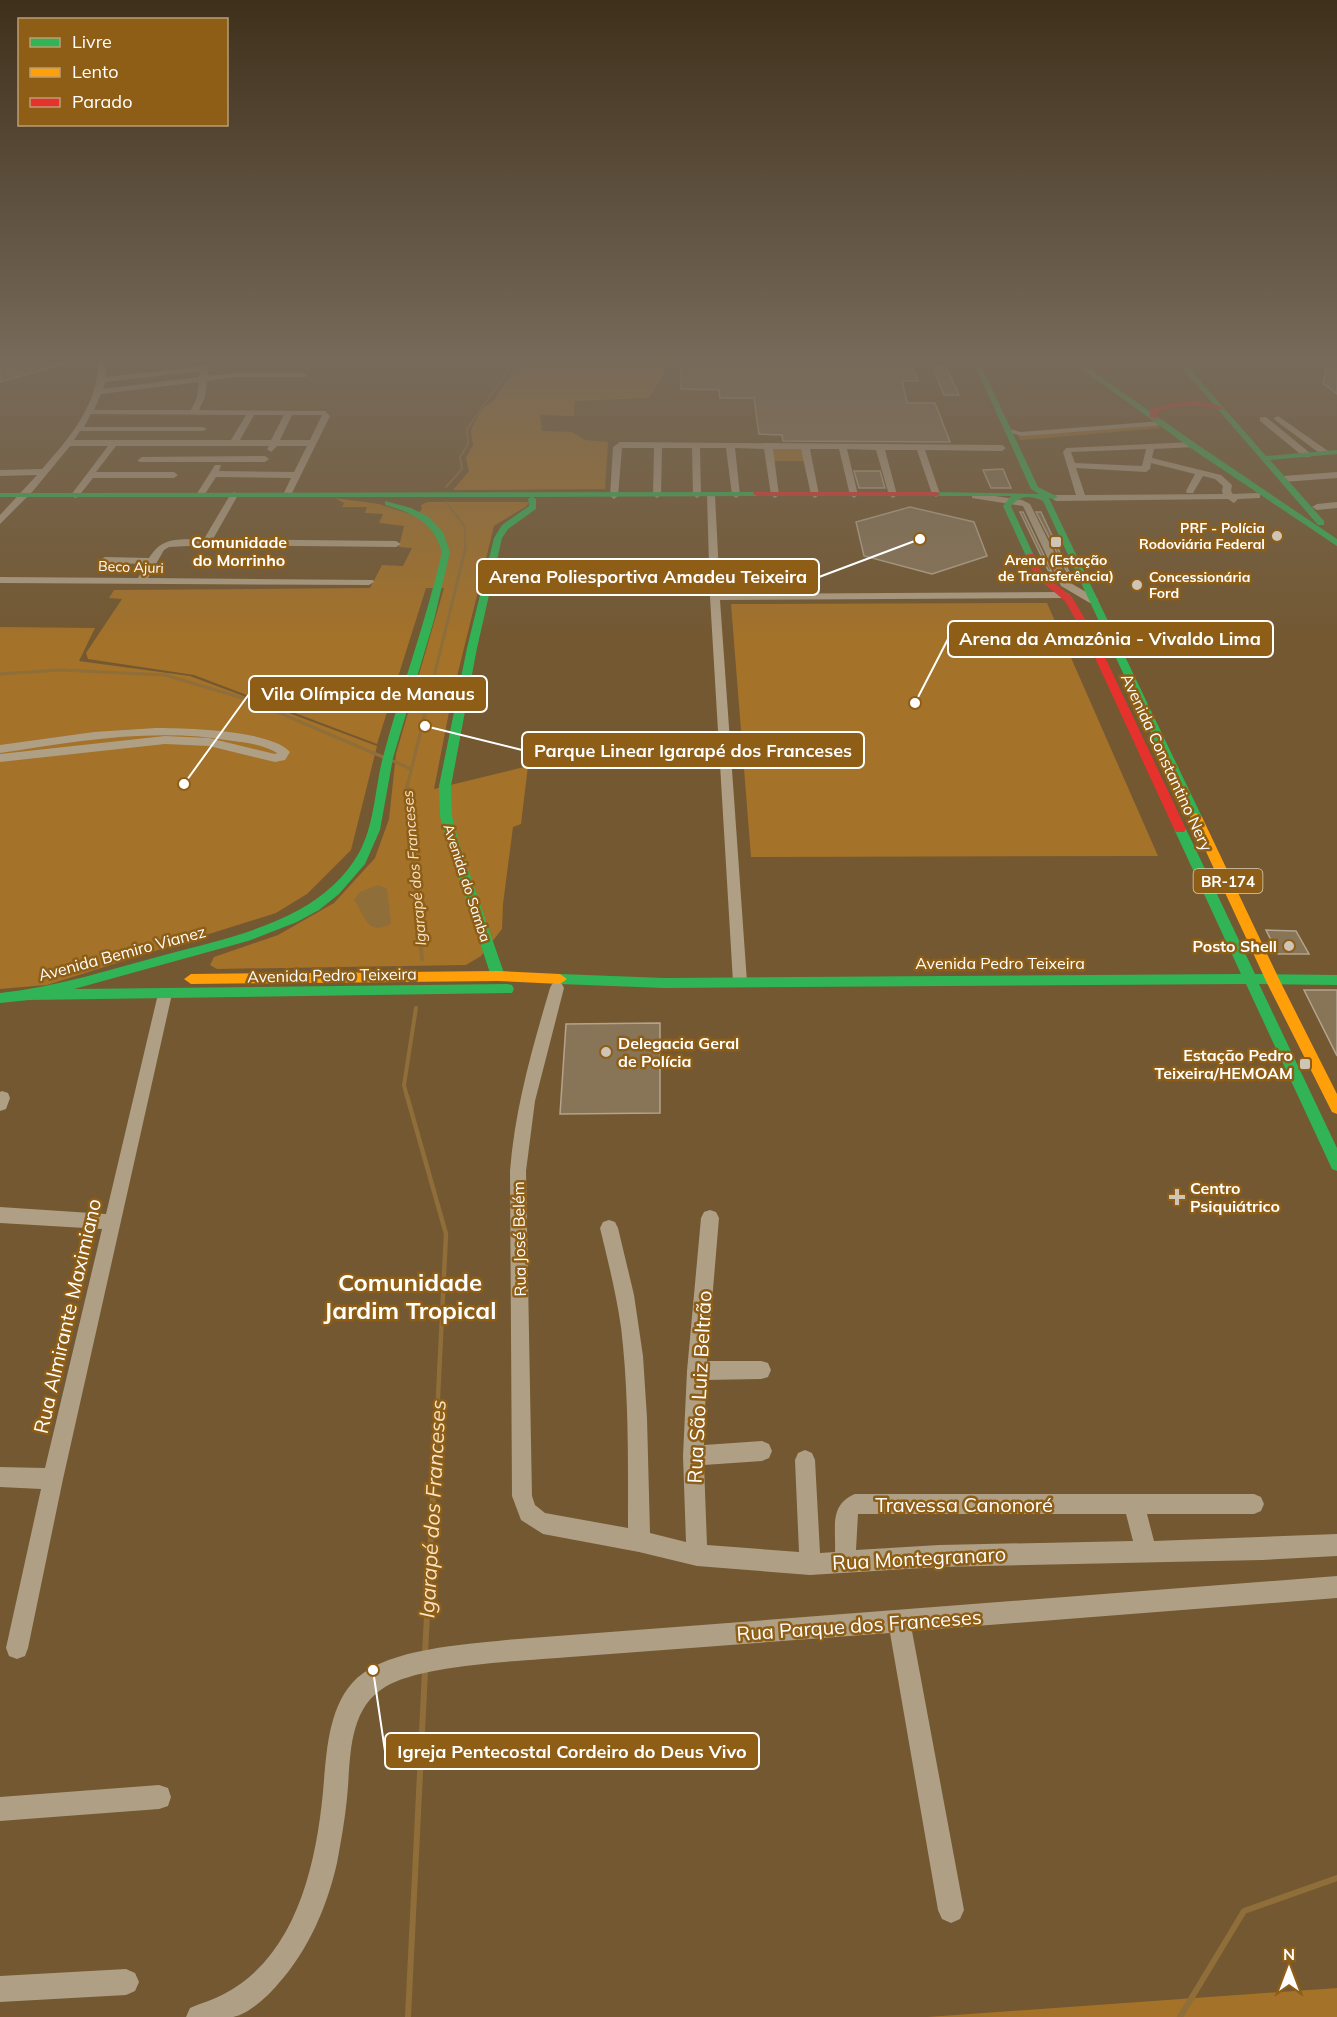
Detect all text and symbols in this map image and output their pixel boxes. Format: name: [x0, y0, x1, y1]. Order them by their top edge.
legend: [18, 18, 228, 126]
text: Livre: [72, 30, 112, 53]
text: Lento: [72, 60, 119, 83]
text: Parado: [72, 90, 132, 113]
place label: PRF - Polícia Rodoviária Federal: [1139, 519, 1265, 553]
marker: PRF - Polícia Rodoviária Federal: [1270, 529, 1284, 543]
district label: Comunidade do Morrinho: [191, 532, 287, 570]
marker: Arena (Estação de Transferência): [1049, 535, 1063, 549]
place label: Arena (Estação de Transferência): [998, 551, 1114, 585]
street label: Beco Ajuri: [98, 557, 164, 577]
callout: Arena Poliesportiva Amadeu Teixeira: [477, 559, 819, 595]
text: Arena Poliesportiva Amadeu Teixeira: [489, 565, 807, 588]
place label: Concessionária Ford: [1149, 568, 1250, 602]
marker: Concessionária Ford: [1130, 578, 1144, 592]
callout: Arena da Amazônia - Vivaldo Lima: [948, 621, 1273, 657]
text: Arena da Amazônia - Vivaldo Lima: [959, 627, 1261, 650]
street label: Avenida Constantino Nery: [1117, 670, 1217, 855]
callout: Vila Olímpica de Manaus: [249, 676, 487, 712]
text: Vila Olímpica de Manaus: [260, 682, 475, 705]
callout: Parque Linear Igarapé dos Franceses: [522, 732, 864, 768]
text: Parque Linear Igarapé dos Franceses: [534, 739, 852, 762]
water label: Igarapé dos Franceses: [398, 789, 430, 947]
street label: Avenida do Samba: [439, 822, 495, 944]
road number: BR-174: [1194, 869, 1262, 893]
street label: Avenida Bemiro Vianez: [36, 921, 208, 985]
place label: Posto Shell: [1192, 936, 1277, 956]
marker: Posto Shell: [1282, 939, 1296, 953]
street label: Avenida Pedro Teixeira: [915, 953, 1085, 973]
street label: Avenida Pedro Teixeira: [247, 964, 417, 986]
place label: Delegacia Geral de Polícia: [618, 1033, 739, 1071]
marker: Delegacia Geral de Polícia: [599, 1045, 613, 1059]
place label: Estação Pedro Teixeira/HEMOAM: [1155, 1045, 1293, 1083]
marker: Estação Pedro Teixeira/HEMOAM: [1298, 1057, 1312, 1071]
place label: Centro Psiquiátrico: [1190, 1178, 1280, 1216]
street label: Rua José Belém: [508, 1181, 530, 1297]
marker: Centro Psiquiátrico: [1168, 1188, 1186, 1206]
street label: Rua Almirante Maximiano: [28, 1196, 106, 1436]
district label: Comunidade Jardim Tropical: [324, 1267, 496, 1325]
street label: Rua São Luiz Beltrão: [681, 1290, 717, 1484]
water label: Igarapé dos Franceses: [413, 1399, 451, 1619]
street label: Travessa Canonoré: [875, 1492, 1053, 1517]
street label: Rua Montegranaro: [831, 1541, 1007, 1575]
street label: Rua Parque dos Franceses: [736, 1604, 982, 1646]
callout: Igreja Pentecostal Cordeiro do Deus Vivo: [385, 1733, 759, 1769]
text: Igreja Pentecostal Cordeiro do Deus Vivo: [397, 1740, 747, 1763]
north arrow: [1259, 1939, 1319, 1999]
text: N: [1283, 1944, 1295, 1964]

